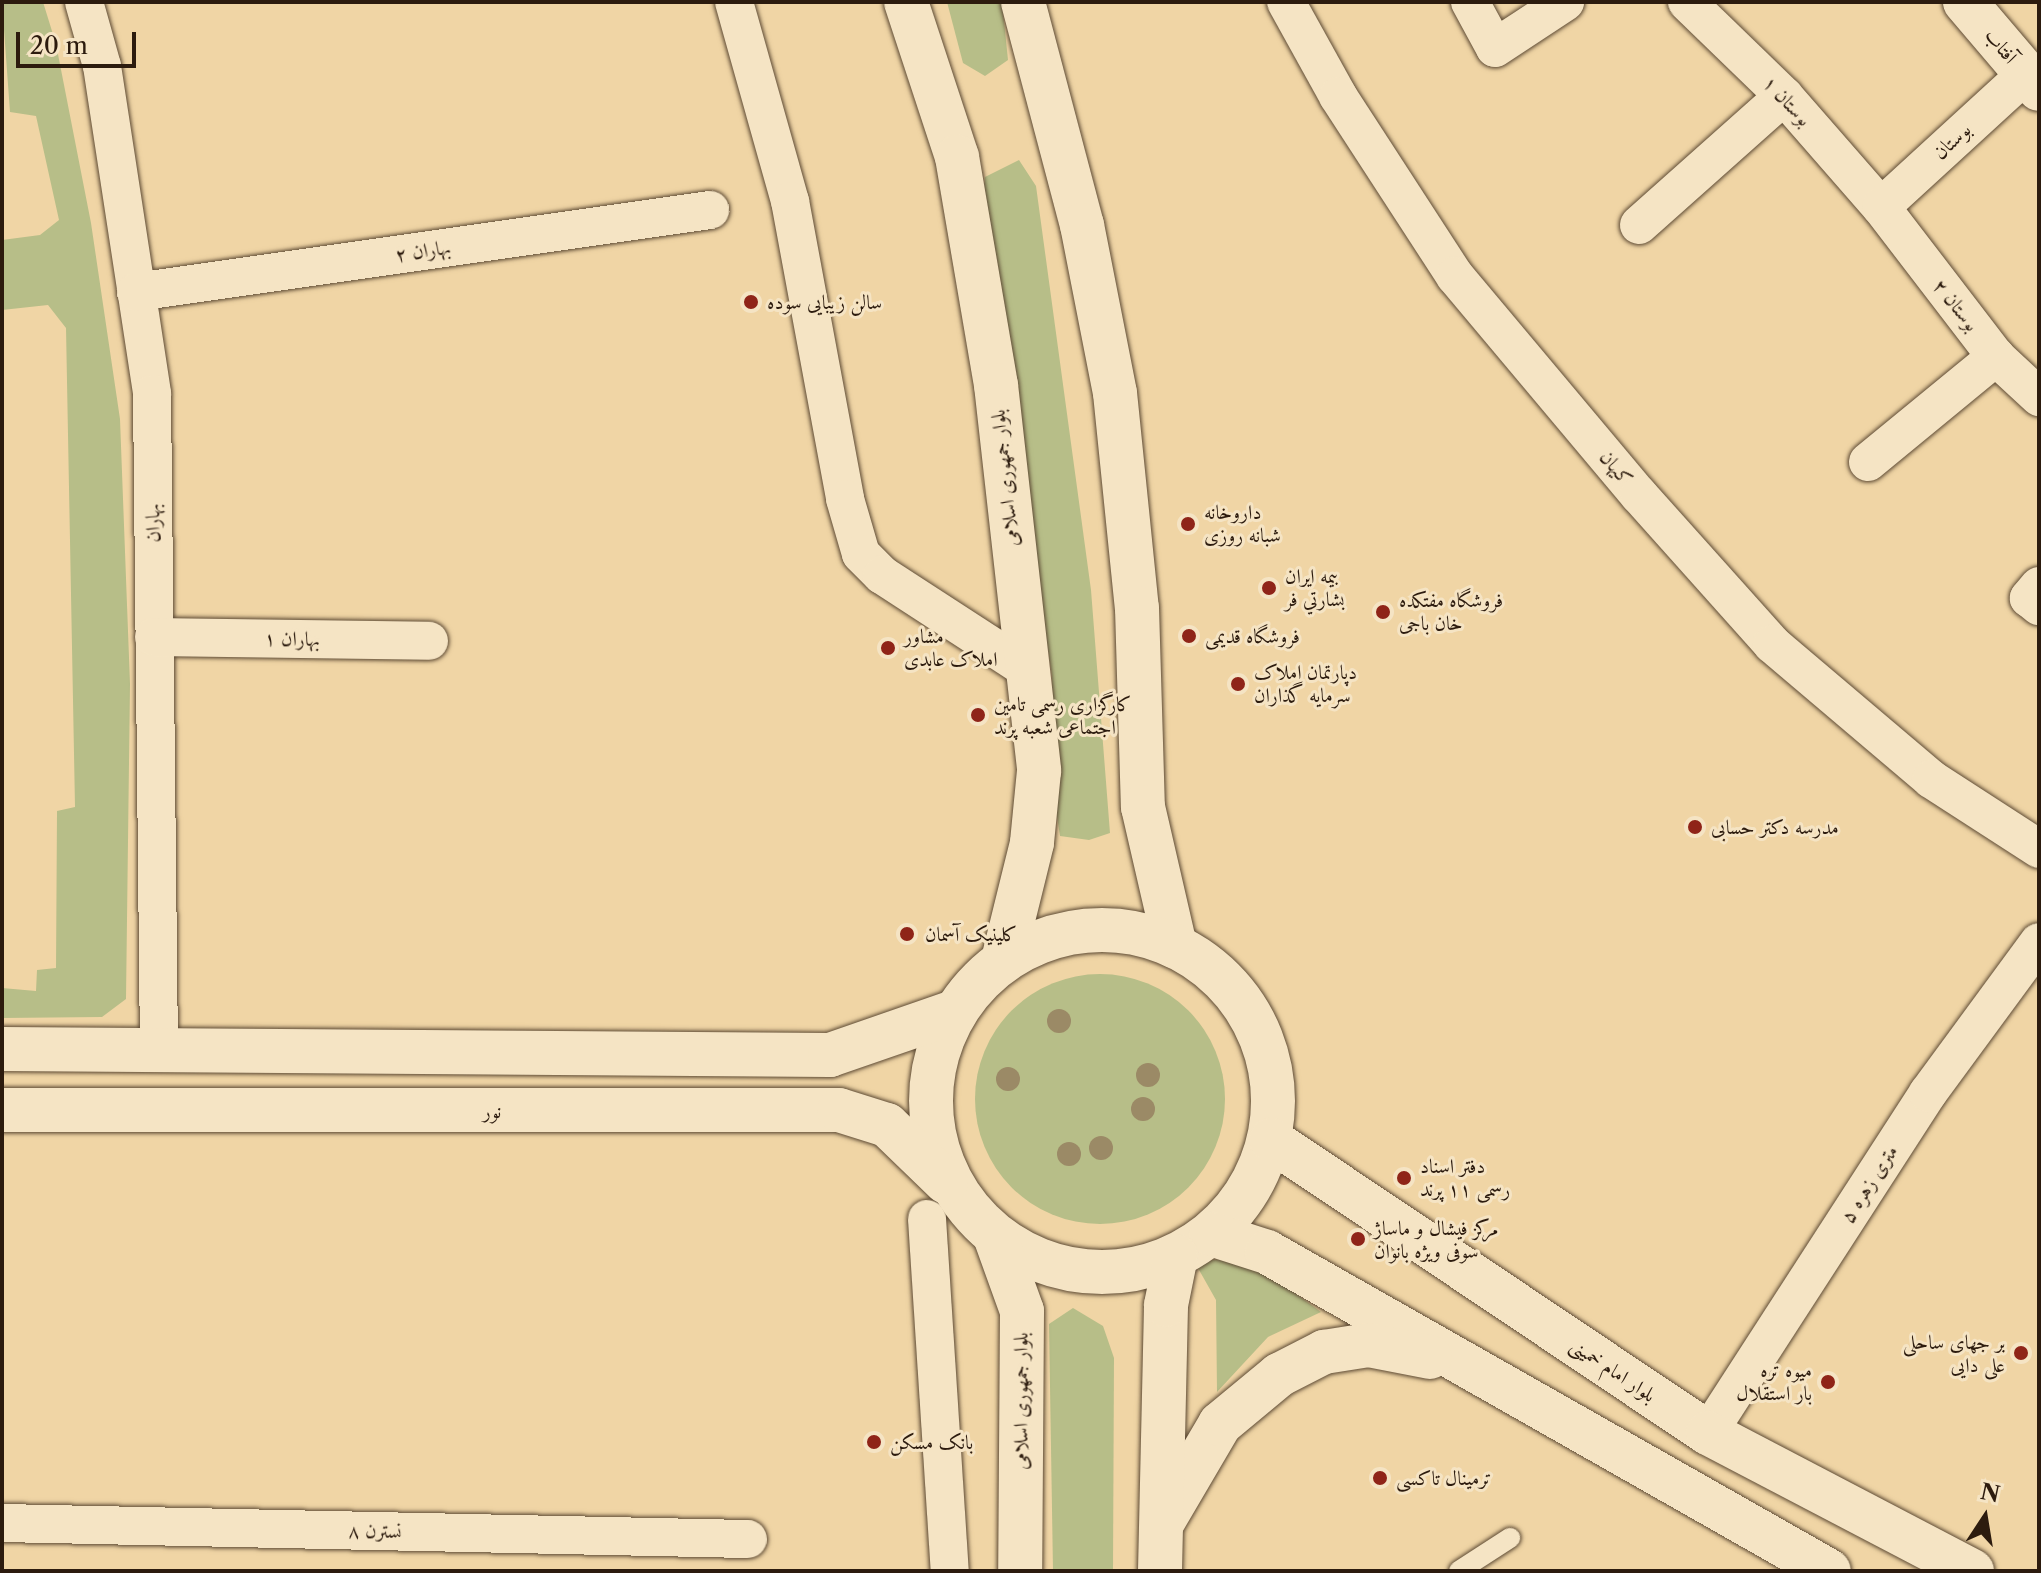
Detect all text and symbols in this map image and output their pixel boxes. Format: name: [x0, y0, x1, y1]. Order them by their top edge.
scale bar: [20, 16, 140, 66]
street label: آفتاب: [1980, 24, 2022, 68]
text: 20 m: [30, 31, 88, 60]
street label: بوستان ۱: [1758, 71, 1816, 131]
street label: بوستان: [1928, 118, 1976, 164]
street label: بهاران ۲: [394, 235, 452, 267]
street label: بوستان ۲: [1928, 274, 1984, 336]
place label: سالن زیبایی سوده: [767, 290, 882, 314]
marker: سالن زیبایی سوده: [742, 293, 760, 311]
street label: بلوار جمهوری اسلامی: [986, 408, 1024, 548]
street label: کیهان: [1594, 446, 1638, 490]
place label: داروخانه شبانه روزی: [1204, 500, 1281, 547]
street label: بهاران: [141, 503, 165, 543]
marker: داروخانه شبانه روزی: [1179, 515, 1197, 533]
place label: بيمه ايران بشارتي فر: [1285, 564, 1345, 611]
marker: بيمه ايران بشارتي فر: [1260, 579, 1278, 597]
place label: فروشگاه مفتکده خان باجی: [1399, 588, 1503, 635]
marker: فروشگاه مفتکده خان باجی: [1374, 603, 1392, 621]
place label: مشاور املاک عابدی: [904, 624, 998, 671]
place label: فروشگاه قدیمی: [1205, 624, 1300, 648]
street label: بهاران ۱: [264, 627, 320, 651]
marker: فروشگاه قدیمی: [1180, 627, 1198, 645]
marker: مشاور املاک عابدی: [879, 639, 897, 657]
place label: دپارتمان املاک سرمایه گذاران: [1254, 660, 1357, 707]
marker: دپارتمان املاک سرمایه گذاران: [1229, 675, 1247, 693]
place label: کارگزاری رسمی تامین اجتماعی شعبه پرند: [994, 692, 1132, 739]
marker: کارگزاری رسمی تامین اجتماعی شعبه پرند: [969, 706, 987, 724]
place label: مدرسه دکتر حسابی: [1711, 815, 1839, 839]
marker: مدرسه دکتر حسابی: [1686, 818, 1704, 836]
place label: کلینیک آسمان: [925, 922, 1017, 946]
marker: کلینیک آسمان: [896, 923, 918, 945]
street label: نور: [483, 1099, 501, 1123]
street label: ۵ متری زهره: [1835, 1141, 1903, 1227]
place label: دفتر اسناد رسمی ۱۱ پرند: [1420, 1154, 1510, 1201]
marker: دفتر اسناد رسمی ۱۱ پرند: [1395, 1169, 1413, 1187]
place label: مرکز فیشال و ماساژ سوفی ویژه بانوان: [1374, 1216, 1498, 1263]
marker: مرکز فیشال و ماساژ سوفی ویژه بانوان: [1349, 1230, 1367, 1248]
place label: بر جهای ساحلی علی دایی: [1903, 1330, 2005, 1377]
street label: بلوار جمهوری اسلامی: [1009, 1332, 1033, 1470]
street label: بلوار امام خمینی: [1566, 1333, 1660, 1407]
marker: بر جهای ساحلی علی دایی: [2012, 1344, 2030, 1362]
place label: میوه تره بار استقلال: [1736, 1358, 1812, 1405]
marker: میوه تره بار استقلال: [1819, 1373, 1837, 1391]
place label: بانک مسکن: [890, 1430, 973, 1454]
marker: بانک مسکن: [865, 1433, 883, 1451]
place label: ترمینال تاکسی: [1396, 1466, 1491, 1490]
marker: ترمینال تاکسی: [1371, 1469, 1389, 1487]
north arrow: [1945, 1477, 2025, 1557]
text: N: [1978, 1478, 2002, 1508]
street label: نسترن ۸: [348, 1519, 402, 1543]

